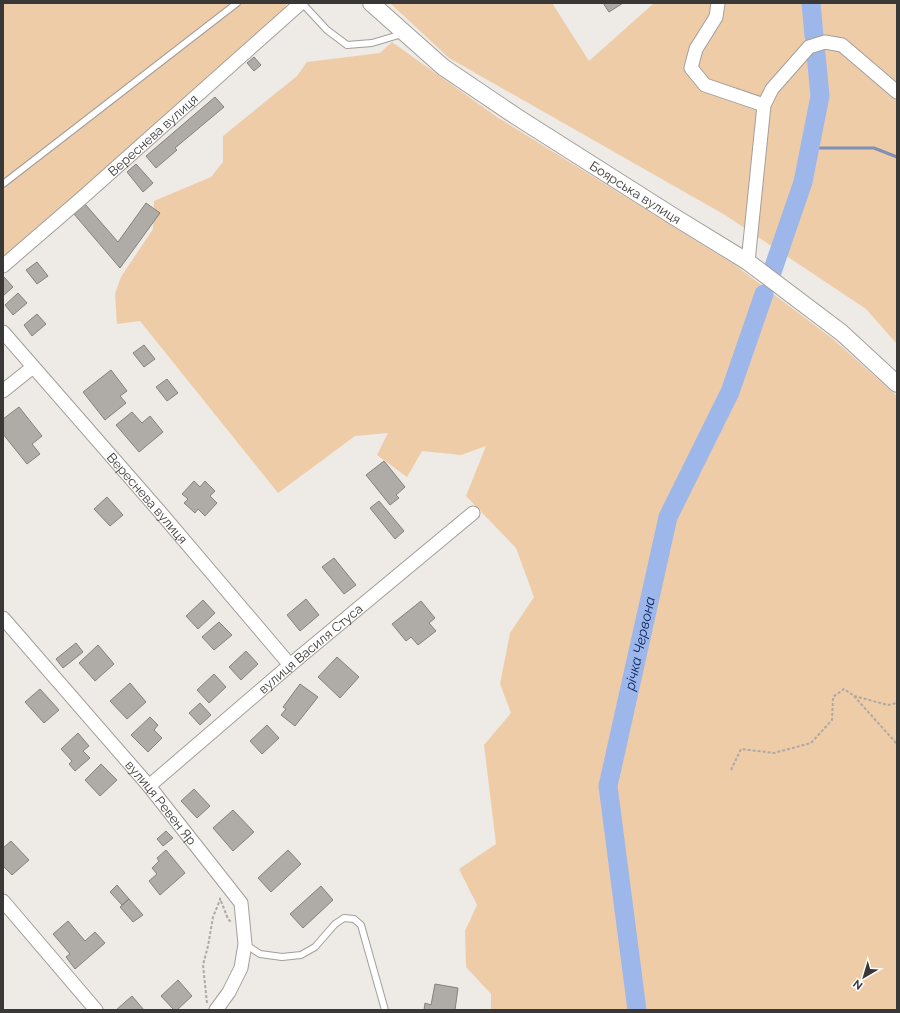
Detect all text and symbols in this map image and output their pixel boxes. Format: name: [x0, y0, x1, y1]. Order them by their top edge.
street label: Вереснева вулиця: [105, 91, 201, 179]
street label: Боярська вулиця: [587, 158, 684, 227]
street label: Вереснева вулиця: [104, 450, 190, 547]
water label: річка Червона: [621, 595, 658, 693]
street label: вулиця Василя Стуса: [256, 601, 366, 697]
street label: вулиця Ревен Яр: [122, 757, 199, 848]
north arrow: [844, 957, 884, 997]
text: N: [851, 977, 865, 992]

